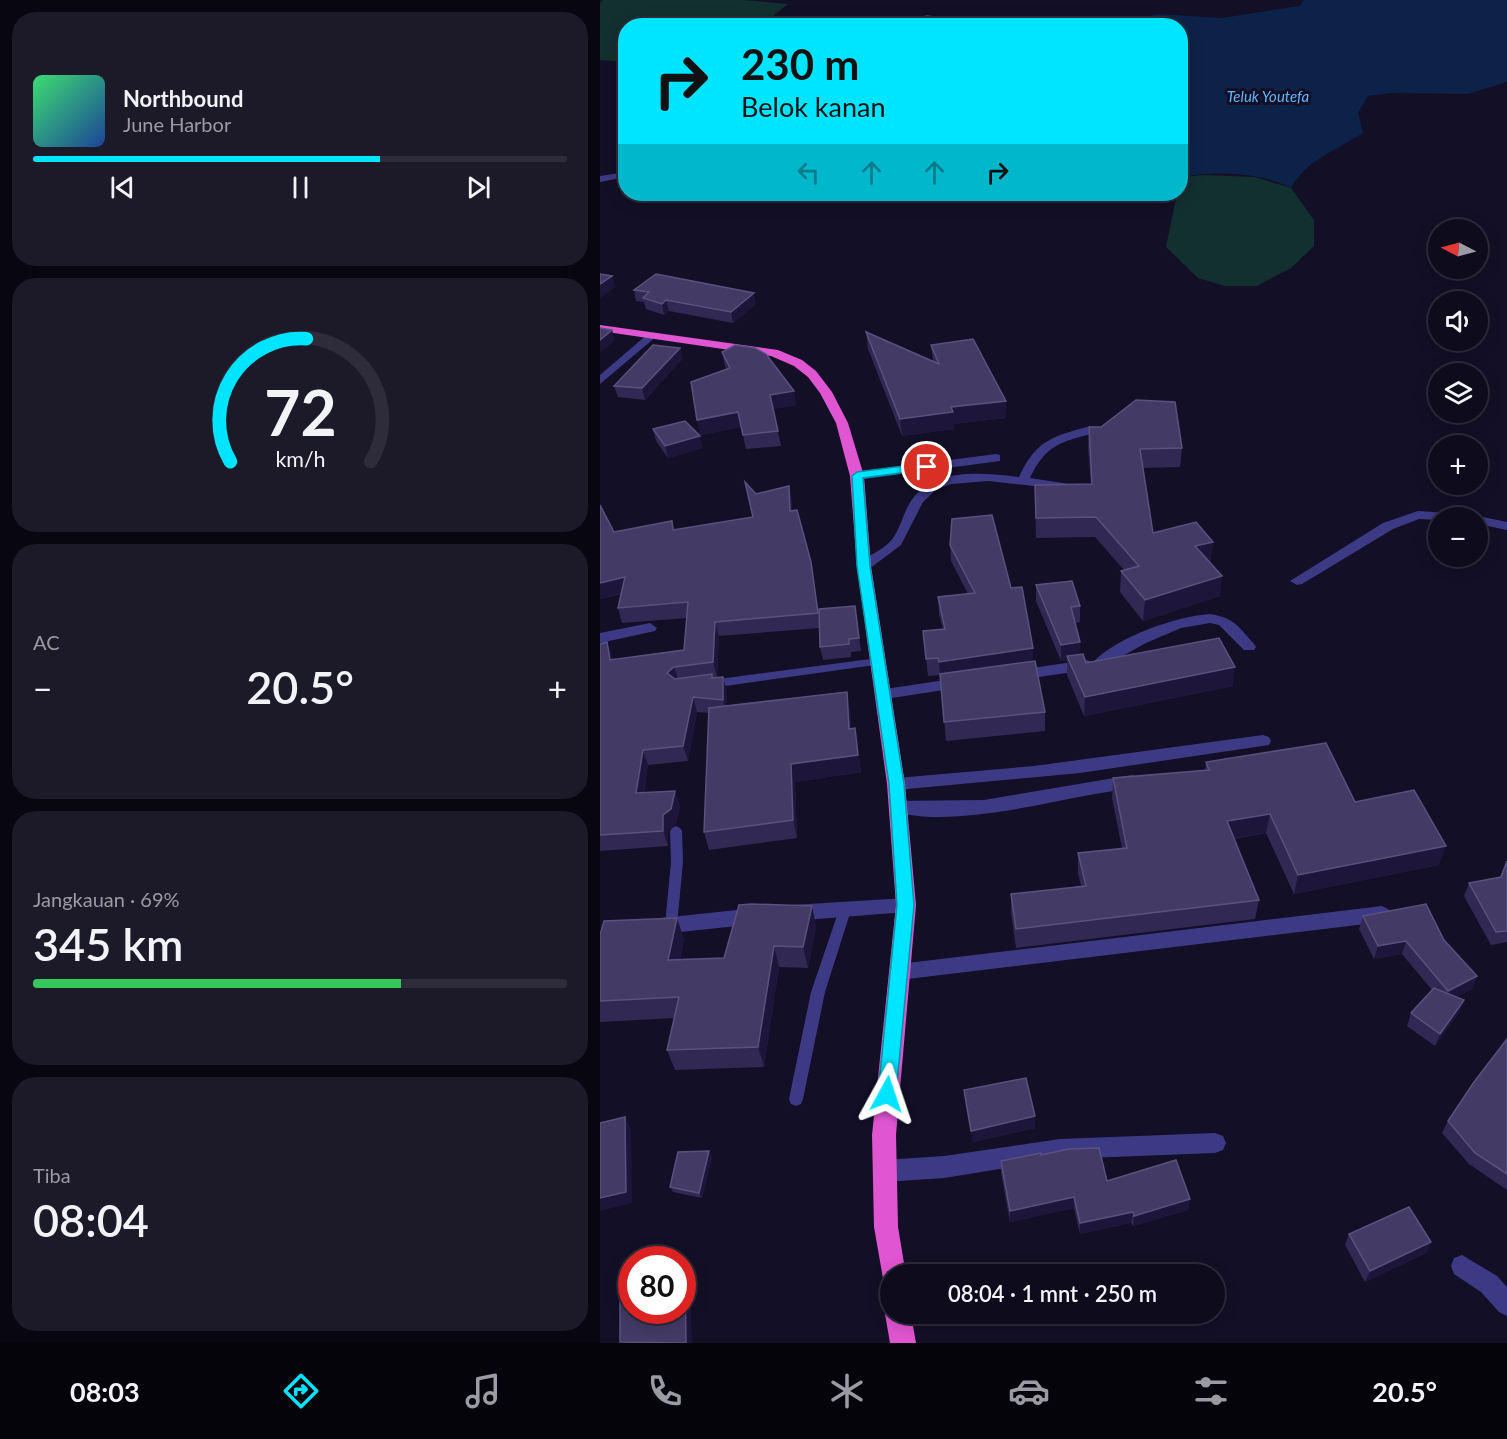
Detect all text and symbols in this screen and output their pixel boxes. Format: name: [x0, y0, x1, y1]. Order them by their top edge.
text: 230 m: [741, 39, 859, 89]
icon: right: [642, 42, 720, 120]
text: Northbound: [123, 85, 243, 112]
water label: Teluk Youtefa: [1227, 87, 1310, 105]
text: Belok kanan: [741, 90, 886, 123]
text: June Harbor: [123, 112, 231, 136]
icon: left: [792, 156, 825, 189]
icon: ahead: [855, 156, 888, 189]
icon: ahead: [918, 156, 951, 189]
icon: right: [981, 156, 1014, 189]
icon: previous: [106, 171, 139, 204]
icon: pause: [284, 171, 317, 204]
icon: next: [462, 171, 495, 204]
north arrow: [1428, 219, 1488, 279]
map controls: [1428, 219, 1488, 567]
button: sound: [1428, 291, 1488, 351]
button: layers: [1428, 363, 1488, 423]
text: 72: [264, 374, 336, 449]
button: +: [1428, 435, 1488, 495]
pin: [901, 441, 952, 492]
text: km/h: [275, 447, 325, 473]
icon: arrive: [910, 450, 943, 483]
button: −: [1428, 507, 1488, 567]
text: AC: [33, 630, 60, 654]
text: 20.5°: [246, 660, 354, 714]
text: −: [33, 668, 52, 708]
text: +: [548, 668, 567, 708]
text: Jangkauan · 69%: [33, 887, 180, 911]
text: 345 km: [33, 917, 183, 971]
position arrow: [855, 1062, 919, 1126]
text: Tiba: [33, 1163, 71, 1187]
text: 08:04: [33, 1193, 149, 1247]
speed limit sign: 80: [618, 1246, 696, 1324]
text: 08:04 · 1 mnt · 250 m: [948, 1280, 1157, 1307]
icon: directions: [280, 1370, 322, 1412]
icon: music: [462, 1370, 504, 1412]
icon: phone: [644, 1370, 686, 1412]
icon: climate: [826, 1370, 868, 1412]
icon: car: [1008, 1370, 1050, 1412]
icon: filters: [1190, 1370, 1232, 1412]
text: 08:03: [70, 1375, 140, 1408]
text: 20.5°: [1372, 1375, 1437, 1408]

